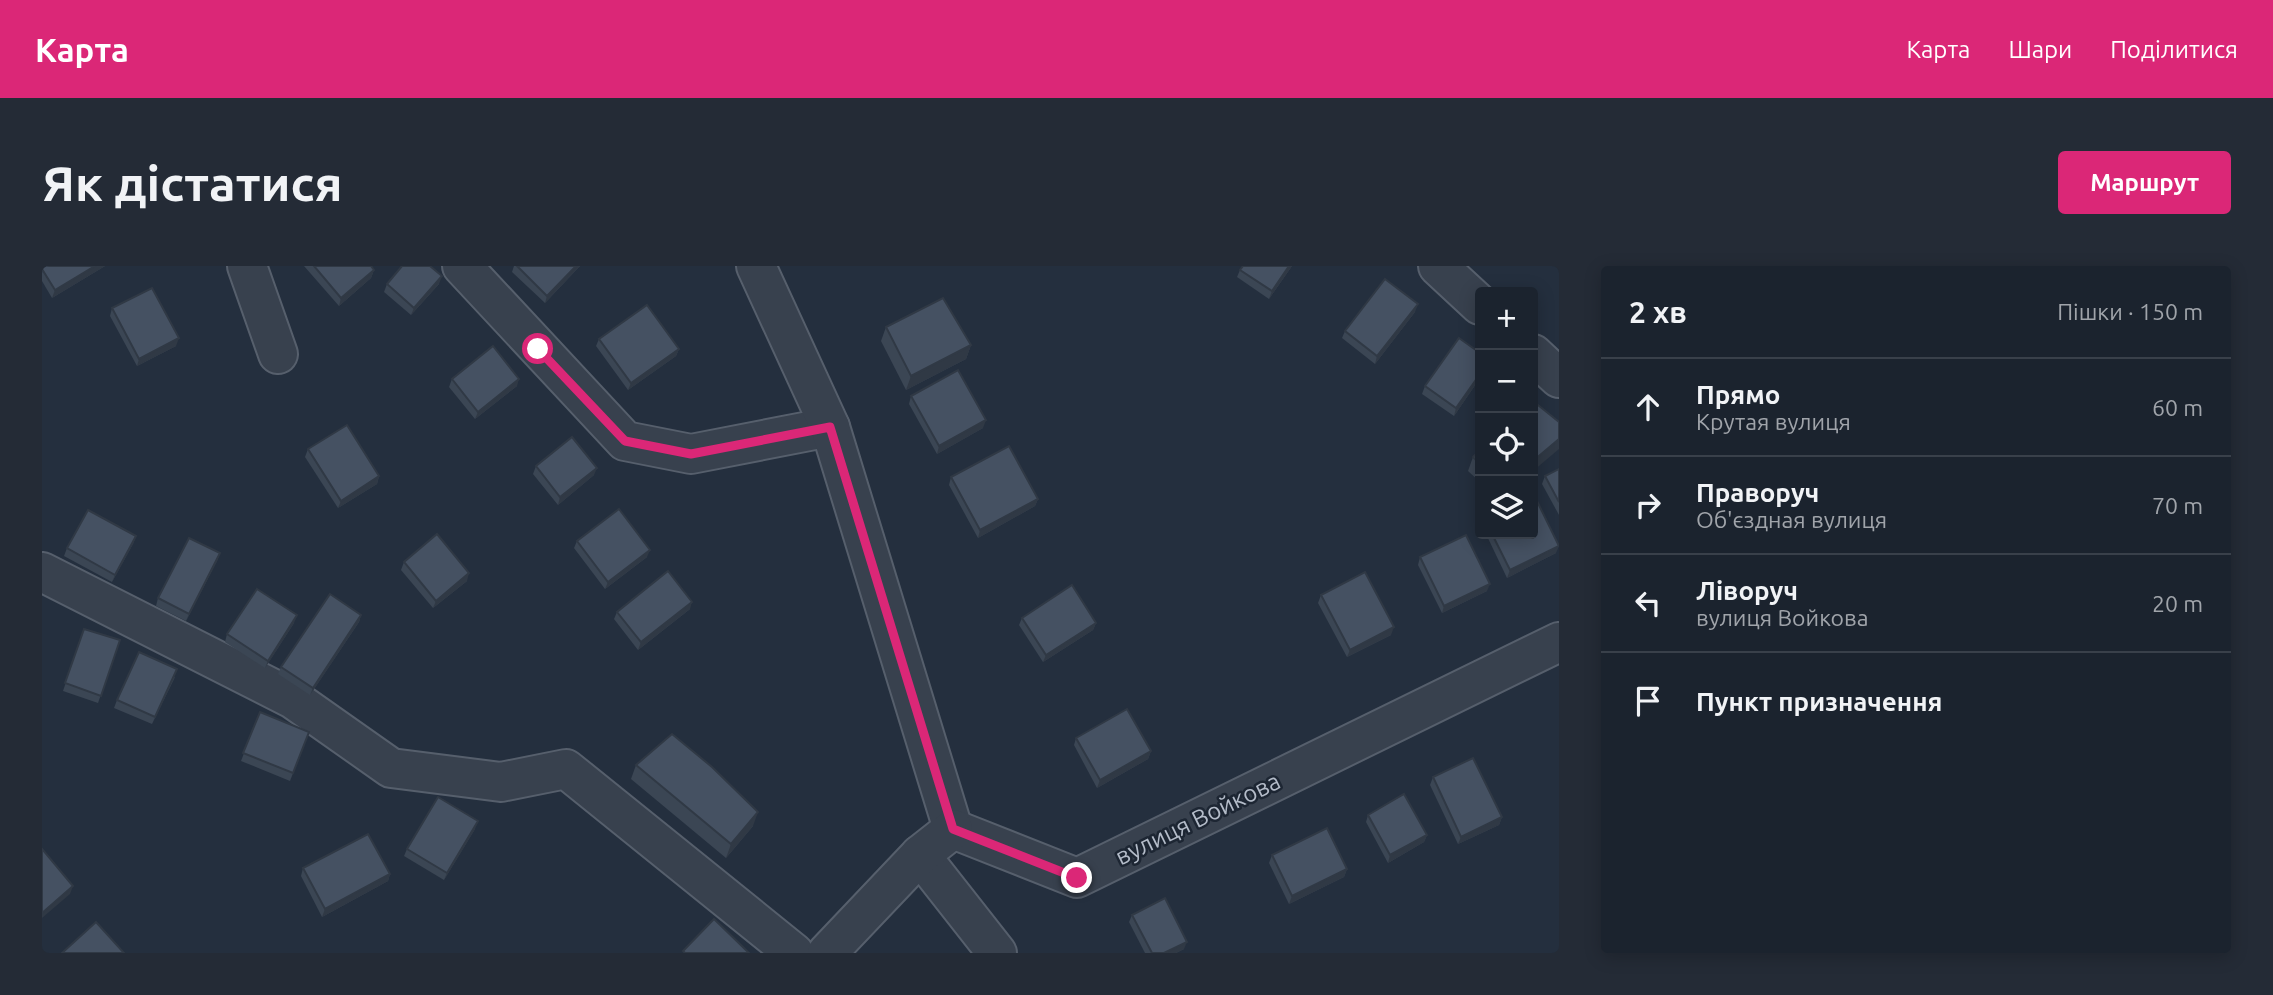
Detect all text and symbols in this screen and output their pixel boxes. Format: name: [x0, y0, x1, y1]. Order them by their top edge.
text: Карта: [35, 31, 129, 68]
text: Карта: [1906, 36, 1970, 63]
text: Шари: [2008, 36, 2072, 63]
text: Поділитися: [2110, 36, 2238, 63]
button: Маршрут: [2058, 151, 2231, 214]
text: Як дістатися: [42, 155, 343, 210]
map controls: [1475, 287, 1538, 539]
button: +: [1475, 287, 1538, 350]
text: 2 хв: [1629, 295, 1687, 329]
text: Пішки · 150 m: [2057, 299, 2203, 324]
route start: [522, 333, 553, 364]
button: −: [1475, 350, 1538, 413]
text: Прямо: [1696, 380, 1780, 409]
icon: ahead: [1629, 388, 1667, 426]
text: 60 m: [2152, 395, 2203, 420]
text: Крутая вулиця: [1696, 409, 1851, 434]
button: locate: [1475, 413, 1538, 476]
button: layers: [1475, 476, 1538, 539]
text: Праворуч: [1696, 478, 1819, 507]
icon: right: [1629, 486, 1667, 524]
text: 70 m: [2152, 493, 2203, 518]
text: Об'єздная вулиця: [1696, 507, 1887, 532]
text: Ліворуч: [1696, 576, 1798, 605]
icon: left: [1629, 584, 1667, 622]
text: 20 m: [2152, 591, 2203, 616]
text: вулиця Войкова: [1696, 605, 1869, 630]
icon: arrive: [1629, 682, 1667, 720]
text: Пункт призначення: [1696, 687, 1942, 716]
street label: вулиця Войкова: [1111, 767, 1285, 870]
route end: [1061, 862, 1092, 893]

